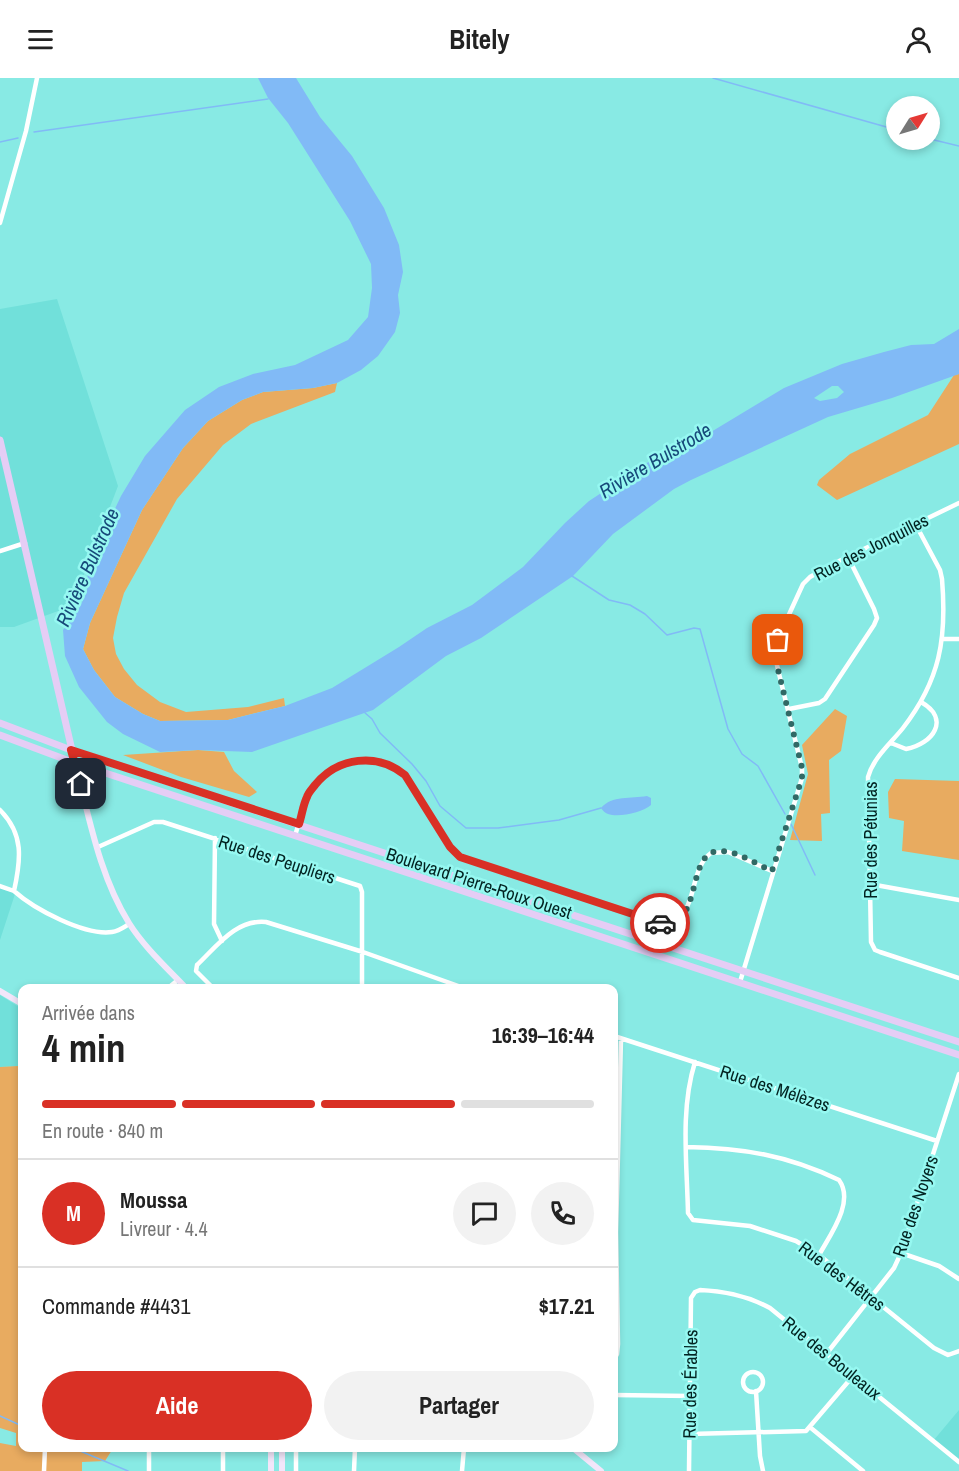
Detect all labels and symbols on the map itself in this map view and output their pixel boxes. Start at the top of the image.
north arrow [886,96,940,150]
water label: Rivière Bulstrode [594,416,716,504]
water label: Rivière Bulstrode [49,504,125,630]
street label: Rue des Jonquilles [809,507,933,587]
pin [752,614,803,665]
pin [55,758,106,809]
street label: Rue des Pétunias [858,781,883,899]
street label: Rue des Peupliers [215,828,339,890]
street label: Boulevard Pierre-Roux Ouest [383,841,575,925]
courier [630,893,690,953]
street label: Rue des Mélèzes [717,1058,833,1118]
street label: Rue des Noyers [886,1152,944,1260]
street label: Rue des Hêtres [794,1235,890,1317]
street label: Rue des Bouleaux [777,1310,887,1406]
street label: Rue des Érables [677,1329,703,1439]

